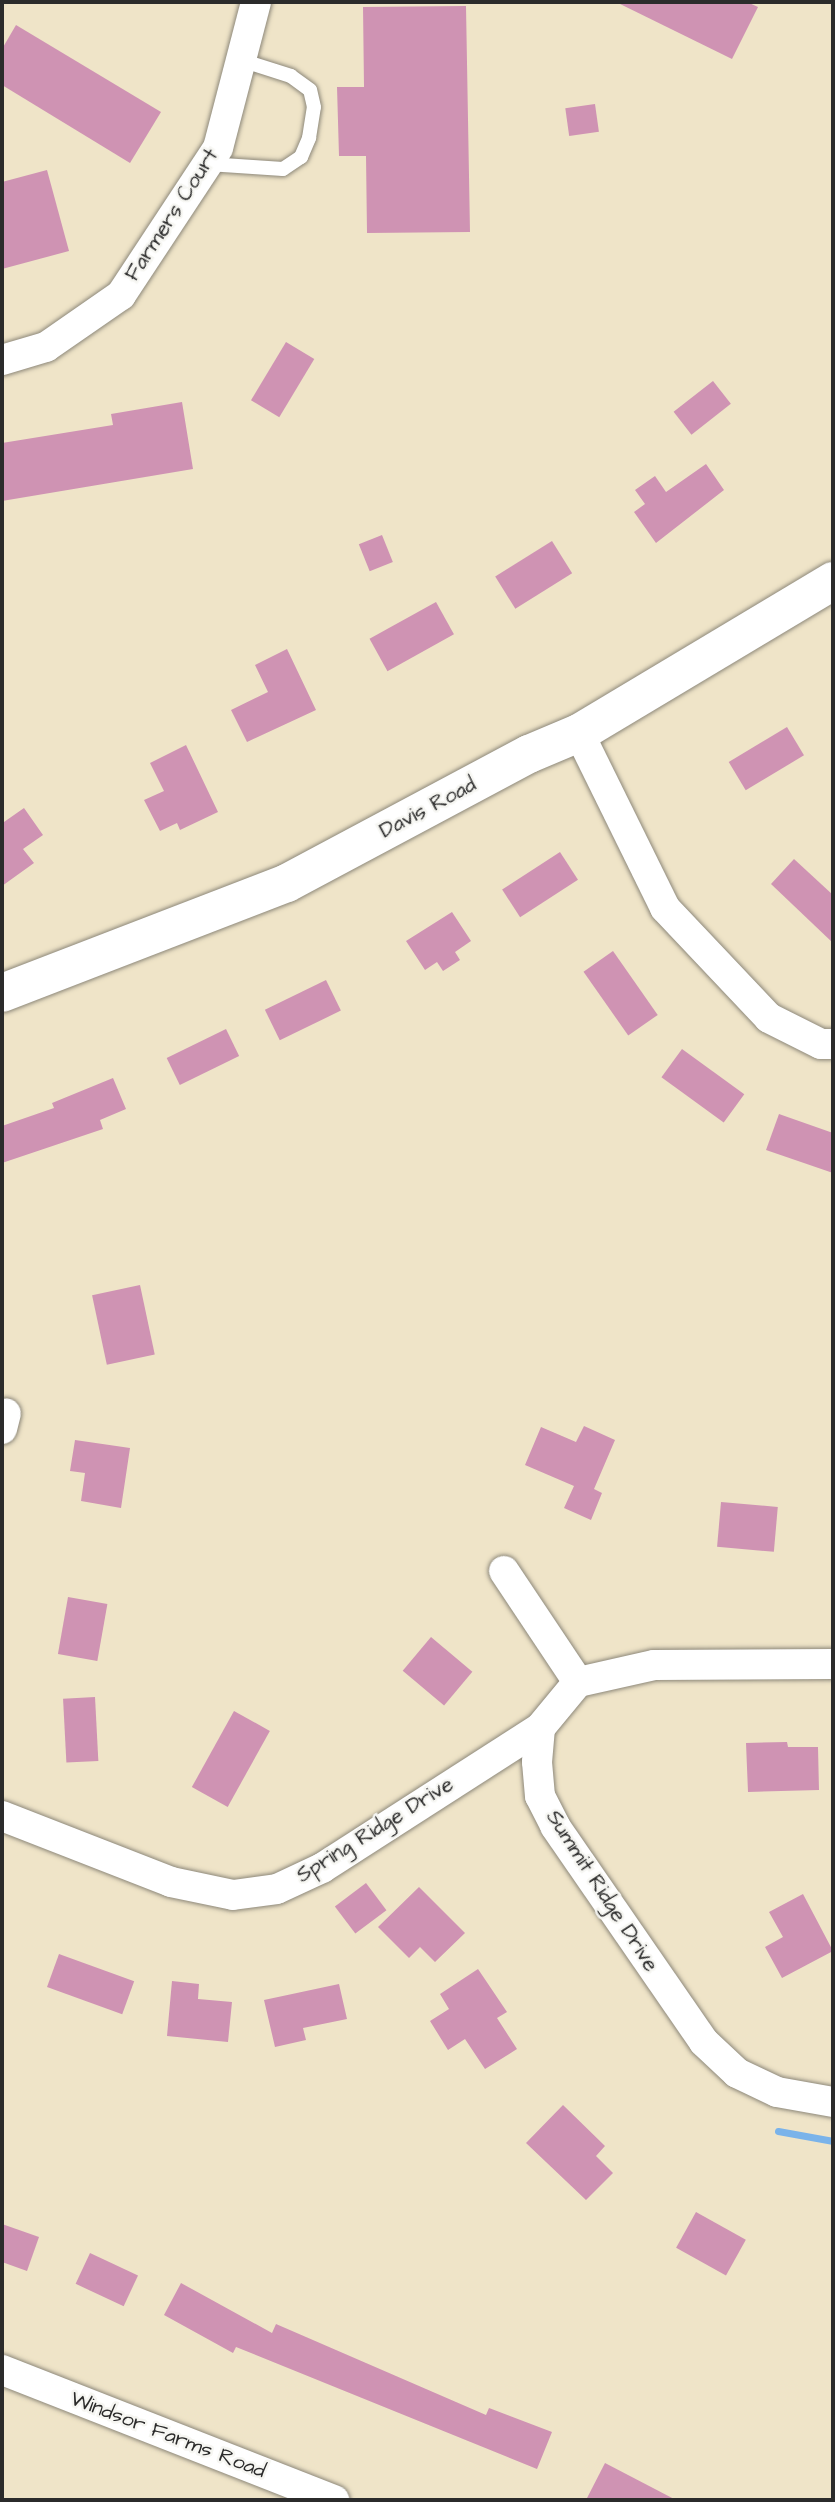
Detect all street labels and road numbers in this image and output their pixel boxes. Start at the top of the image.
street label: Farmers Court [120,144,224,286]
street label: Davis Road [375,772,481,844]
street label: Spring Ridge Drive [292,1772,458,1888]
street label: Summit Ridge Drive [540,1806,664,1976]
street label: Windsor Farms Road [67,2386,269,2484]

